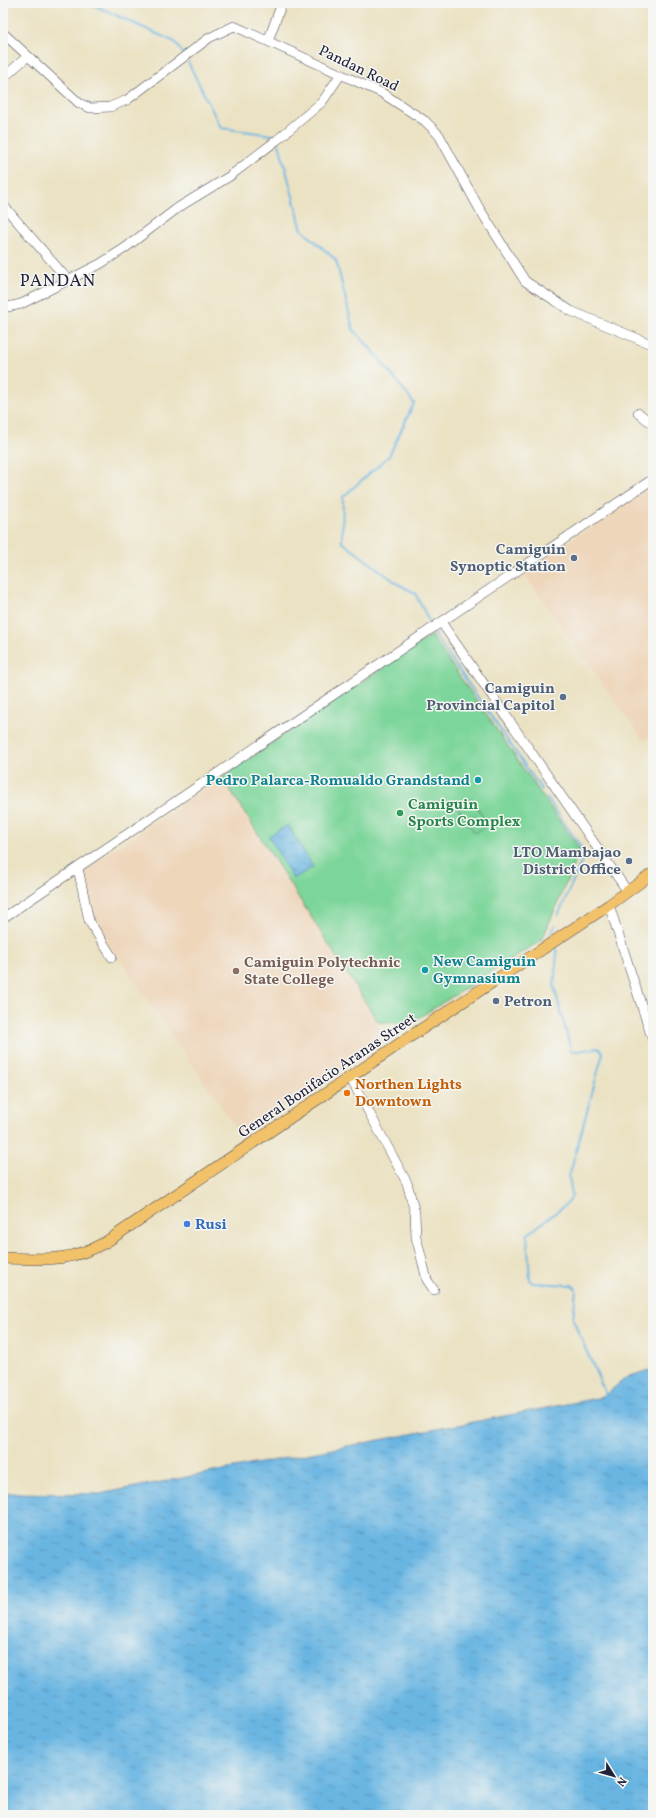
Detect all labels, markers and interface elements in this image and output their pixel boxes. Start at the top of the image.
street label: Pandan Road [315,41,402,98]
district label: PANDAN [20,270,96,293]
place label: Camiguin Synoptic Station [450,540,566,578]
marker: Camiguin Synoptic Station [569,553,579,563]
place label: Camiguin Provincial Capitol [426,679,555,717]
marker: Camiguin Provincial Capitol [558,692,568,702]
place label: Pedro Palarca-Romualdo Grandstand [206,771,470,792]
marker: Pedro Palarca-Romualdo Grandstand [473,775,483,785]
place label: Camiguin Sports Complex [408,795,521,833]
marker: Camiguin Sports Complex [395,808,405,818]
place label: LTO Mambajao District Office [513,843,621,881]
marker: LTO Mambajao District Office [624,856,634,866]
place label: New Camiguin Gymnasium [433,952,536,990]
place label: Camiguin Polytechnic State College [244,953,400,991]
marker: New Camiguin Gymnasium [420,965,430,975]
marker: Camiguin Polytechnic State College [231,966,241,976]
place label: Petron [504,992,552,1013]
marker: Petron [491,996,501,1006]
street label: General Bonifacio Aranas Street [235,1009,421,1144]
place label: Northen Lights Downtown [355,1075,462,1113]
marker: Northen Lights Downtown [342,1088,352,1098]
place label: Rusi [195,1215,227,1236]
marker: Rusi [182,1219,192,1229]
north arrow [594,1756,634,1796]
text: N [612,1773,629,1789]

